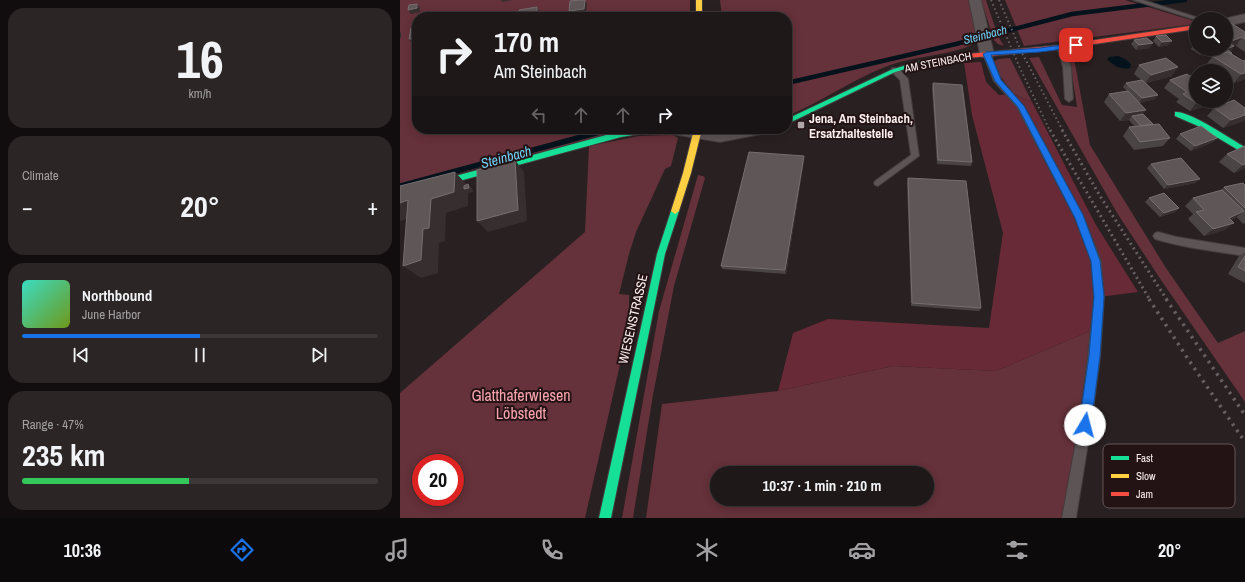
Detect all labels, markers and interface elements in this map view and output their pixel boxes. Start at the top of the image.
map controls [1189,12,1233,108]
button: search [1189,12,1233,56]
water label: Steinbach [962,22,1008,48]
text: 170 m [494,23,559,61]
text: 16 [176,24,224,94]
icon: right [428,28,480,80]
pin [1059,28,1093,62]
icon: arrive [1065,34,1087,56]
street label: AM STEINBACH [902,49,973,76]
text: Am Steinbach [494,59,587,84]
button: layers [1189,64,1233,108]
text: km/h [188,85,212,102]
icon: left [528,104,550,126]
icon: ahead [570,104,592,126]
icon: ahead [612,104,634,126]
icon: right [654,104,676,126]
place label: Jena, Am Steinbach, Ersatzhaltestelle [809,110,913,142]
marker: Jena, Am Steinbach, Ersatzhaltestelle [796,120,806,130]
water label: Steinbach [479,142,533,172]
text: Climate [22,167,59,184]
text: 20° [180,186,220,226]
text: − [22,192,33,222]
text: + [367,192,378,222]
street label: WIESENSTRASSE [614,272,652,366]
text: Northbound [82,285,152,306]
text: June Harbor [82,306,141,323]
icon: previous [70,344,92,366]
icon: pause [189,344,211,366]
icon: next [308,344,330,366]
park label: Glatthaferwiesen Löbstedt [471,384,571,424]
position arrow [1064,404,1106,446]
text: Range · 47% [22,416,84,433]
text: 235 km [22,435,105,475]
legend [1103,444,1235,508]
text: Fast [1136,451,1154,465]
speed limit sign: 20 [412,454,464,506]
text: Slow [1136,469,1156,483]
text: 10:37 · 1 min · 210 m [763,475,881,496]
text: Jam [1136,487,1153,501]
icon: directions [228,536,256,564]
icon: music [383,536,411,564]
icon: phone [538,536,566,564]
icon: climate [693,536,721,564]
icon: car [848,536,876,564]
icon: filters [1003,536,1031,564]
text: 10:36 [63,538,101,563]
text: 20° [1158,538,1182,563]

